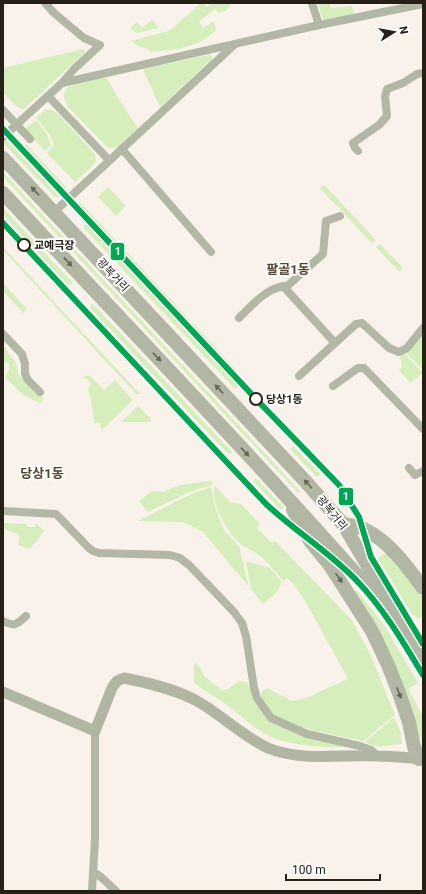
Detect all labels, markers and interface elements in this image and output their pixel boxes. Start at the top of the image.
north arrow [374,12,414,52]
text: N [396,25,410,35]
one-way arrow [30,186,39,197]
marker: 교예극장 [17,238,31,252]
place label: 교예극장 [34,239,74,252]
line badge: 1 [110,242,125,261]
text: 1 [115,245,121,258]
street label: 광복거리 [94,256,132,294]
one-way arrow [63,257,73,267]
district label: 팔골1동 [266,262,310,277]
one-way arrow [152,352,161,362]
one-way arrow [214,384,224,394]
marker: 당상1동 [249,392,263,406]
place label: 당상1동 [266,393,303,406]
one-way arrow [241,447,250,457]
district label: 당상1동 [20,466,64,481]
one-way arrow [303,479,312,489]
line badge: 1 [338,487,354,506]
text: 1 [343,490,349,503]
street label: 광복거리 [314,493,350,533]
one-way arrow [335,573,343,583]
one-way arrow [396,688,402,700]
scale bar [286,856,380,882]
text: 100 m [292,863,326,877]

